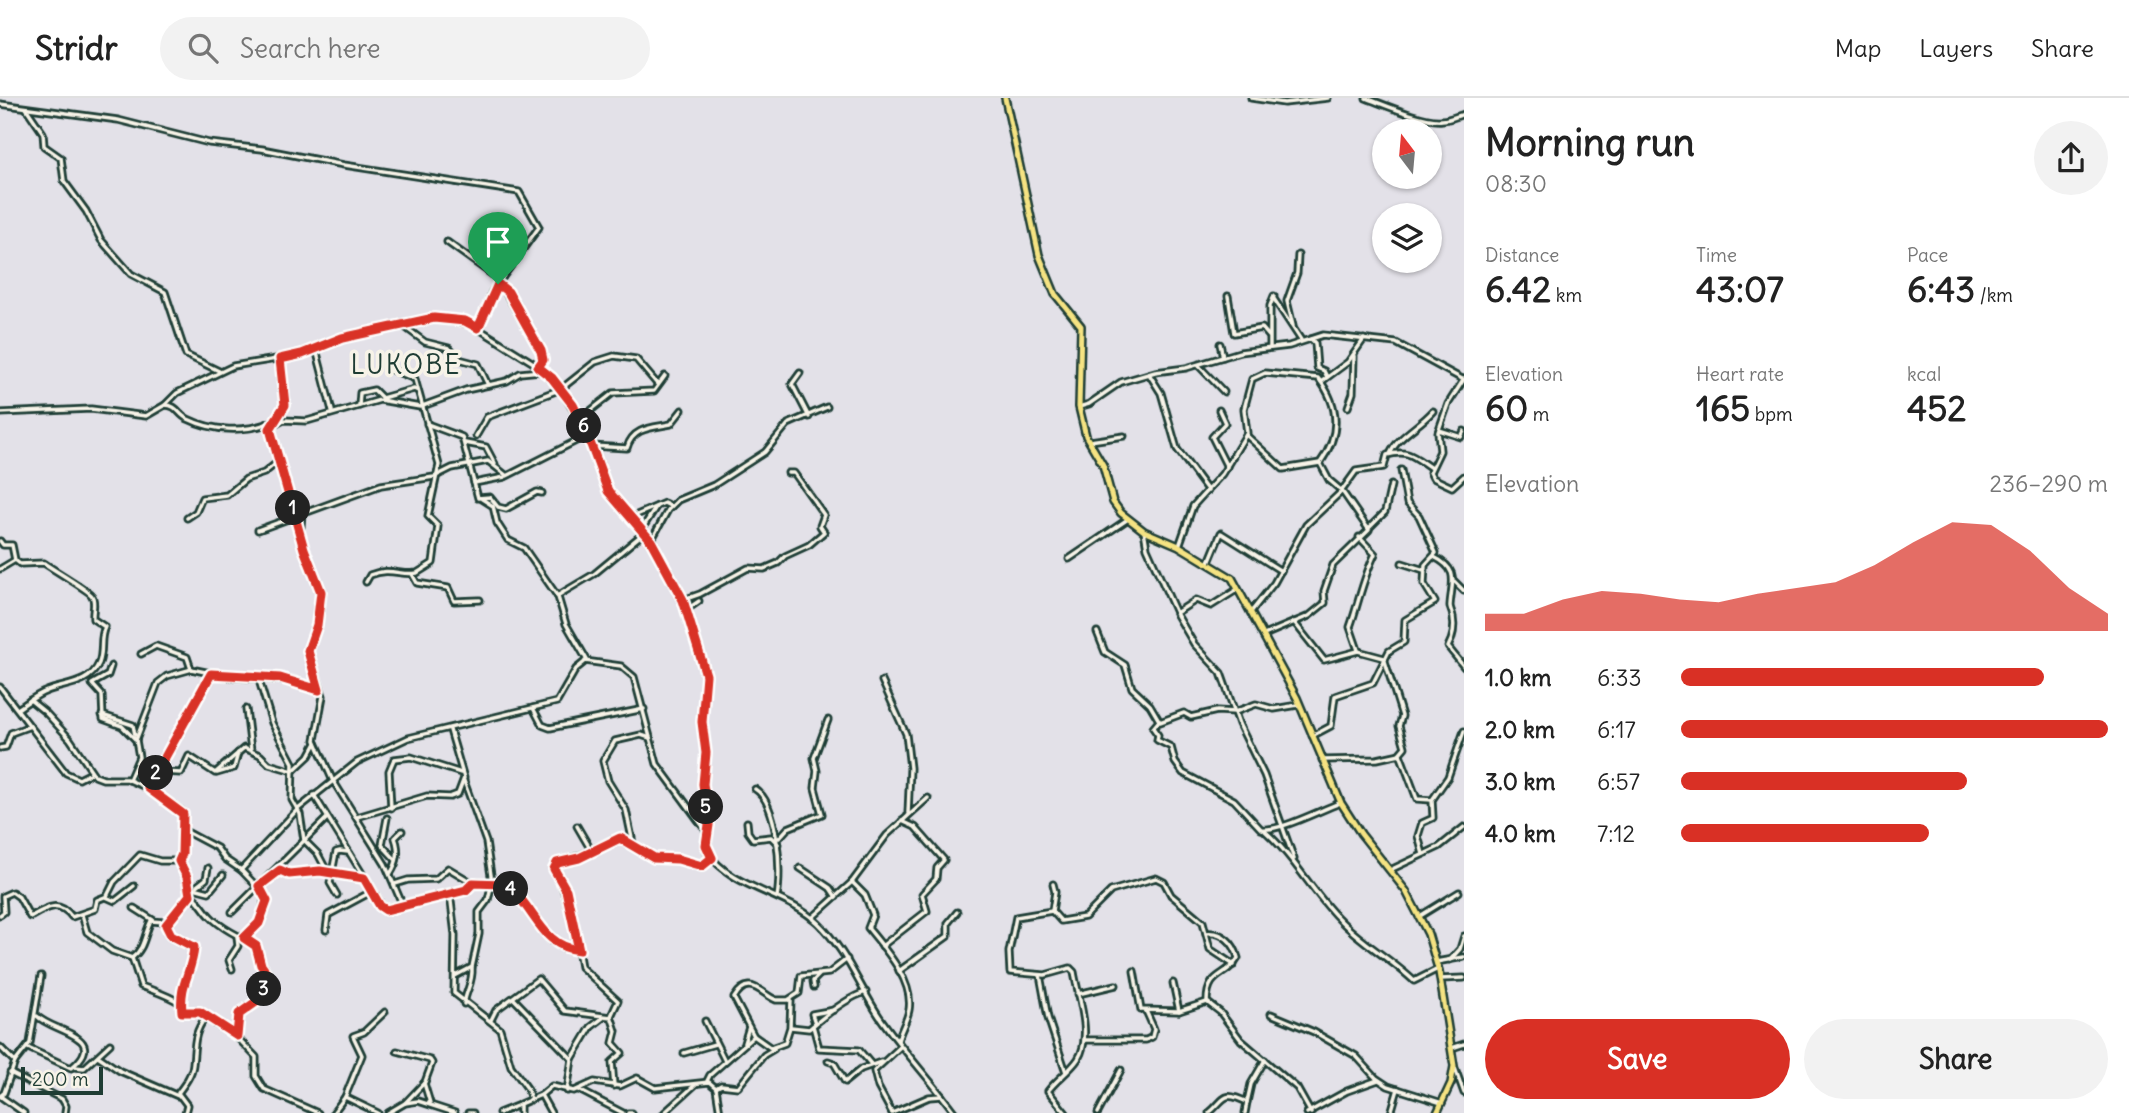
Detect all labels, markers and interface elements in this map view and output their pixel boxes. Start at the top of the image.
search box [160,17,650,80]
text: Stridr [35,27,118,69]
icon: search [184,29,222,67]
text: Search here [240,32,381,65]
text: Map [1835,33,1881,63]
text: Layers [1919,33,1993,63]
text: Share [2031,33,2094,63]
north arrow [1372,119,1442,189]
map controls [1372,119,1442,273]
text: Morning run [1485,119,1695,166]
button: share [2034,121,2108,195]
text: 08:30 [1485,169,1547,198]
button: layers [1372,203,1442,273]
pin [468,212,528,284]
icon: arrive [479,223,517,261]
text: Distance [1485,243,1559,267]
text: Time [1696,243,1737,267]
text: Pace [1907,243,1948,267]
text: 6.42 [1485,267,1551,311]
text: 43:07 [1696,267,1784,311]
text: 6:43 [1907,267,1975,311]
text: km [1551,283,1582,307]
text: /km [1975,283,2013,307]
district label: LUKOBE [350,348,462,381]
text: Elevation [1485,362,1563,386]
text: Heart rate [1696,362,1784,386]
text: kcal [1907,362,1941,386]
text: 60 [1485,386,1528,430]
text: 165 [1696,386,1750,430]
text: 452 [1907,386,1967,430]
text: m [1528,402,1549,426]
text: bpm [1750,402,1793,426]
pin: 6 [566,408,602,444]
text: 6 [578,413,589,437]
text: Elevation [1485,469,1579,498]
text: 236–290 m [1989,469,2108,498]
pin: 1 [276,490,310,526]
text: 1 [289,495,296,519]
text: 1.0 km [1485,663,1551,692]
text: 6:33 [1597,663,1642,692]
text: 2.0 km [1485,715,1555,744]
text: 6:17 [1597,715,1636,744]
pin: 2 [138,756,174,790]
text: 2 [150,760,161,784]
text: 3.0 km [1485,767,1555,796]
text: 6:57 [1597,767,1640,796]
pin: 5 [688,790,724,824]
text: 5 [700,794,711,818]
text: 4.0 km [1485,819,1556,848]
text: 7:12 [1597,819,1635,848]
pin: 4 [494,872,528,906]
text: 4 [505,876,516,900]
pin: 3 [246,972,282,1006]
text: 3 [258,976,269,1000]
button: Save [1485,1019,1790,1099]
button: Share [1804,1019,2108,1099]
scale bar [21,1064,103,1096]
text: 200 m [32,1067,89,1091]

